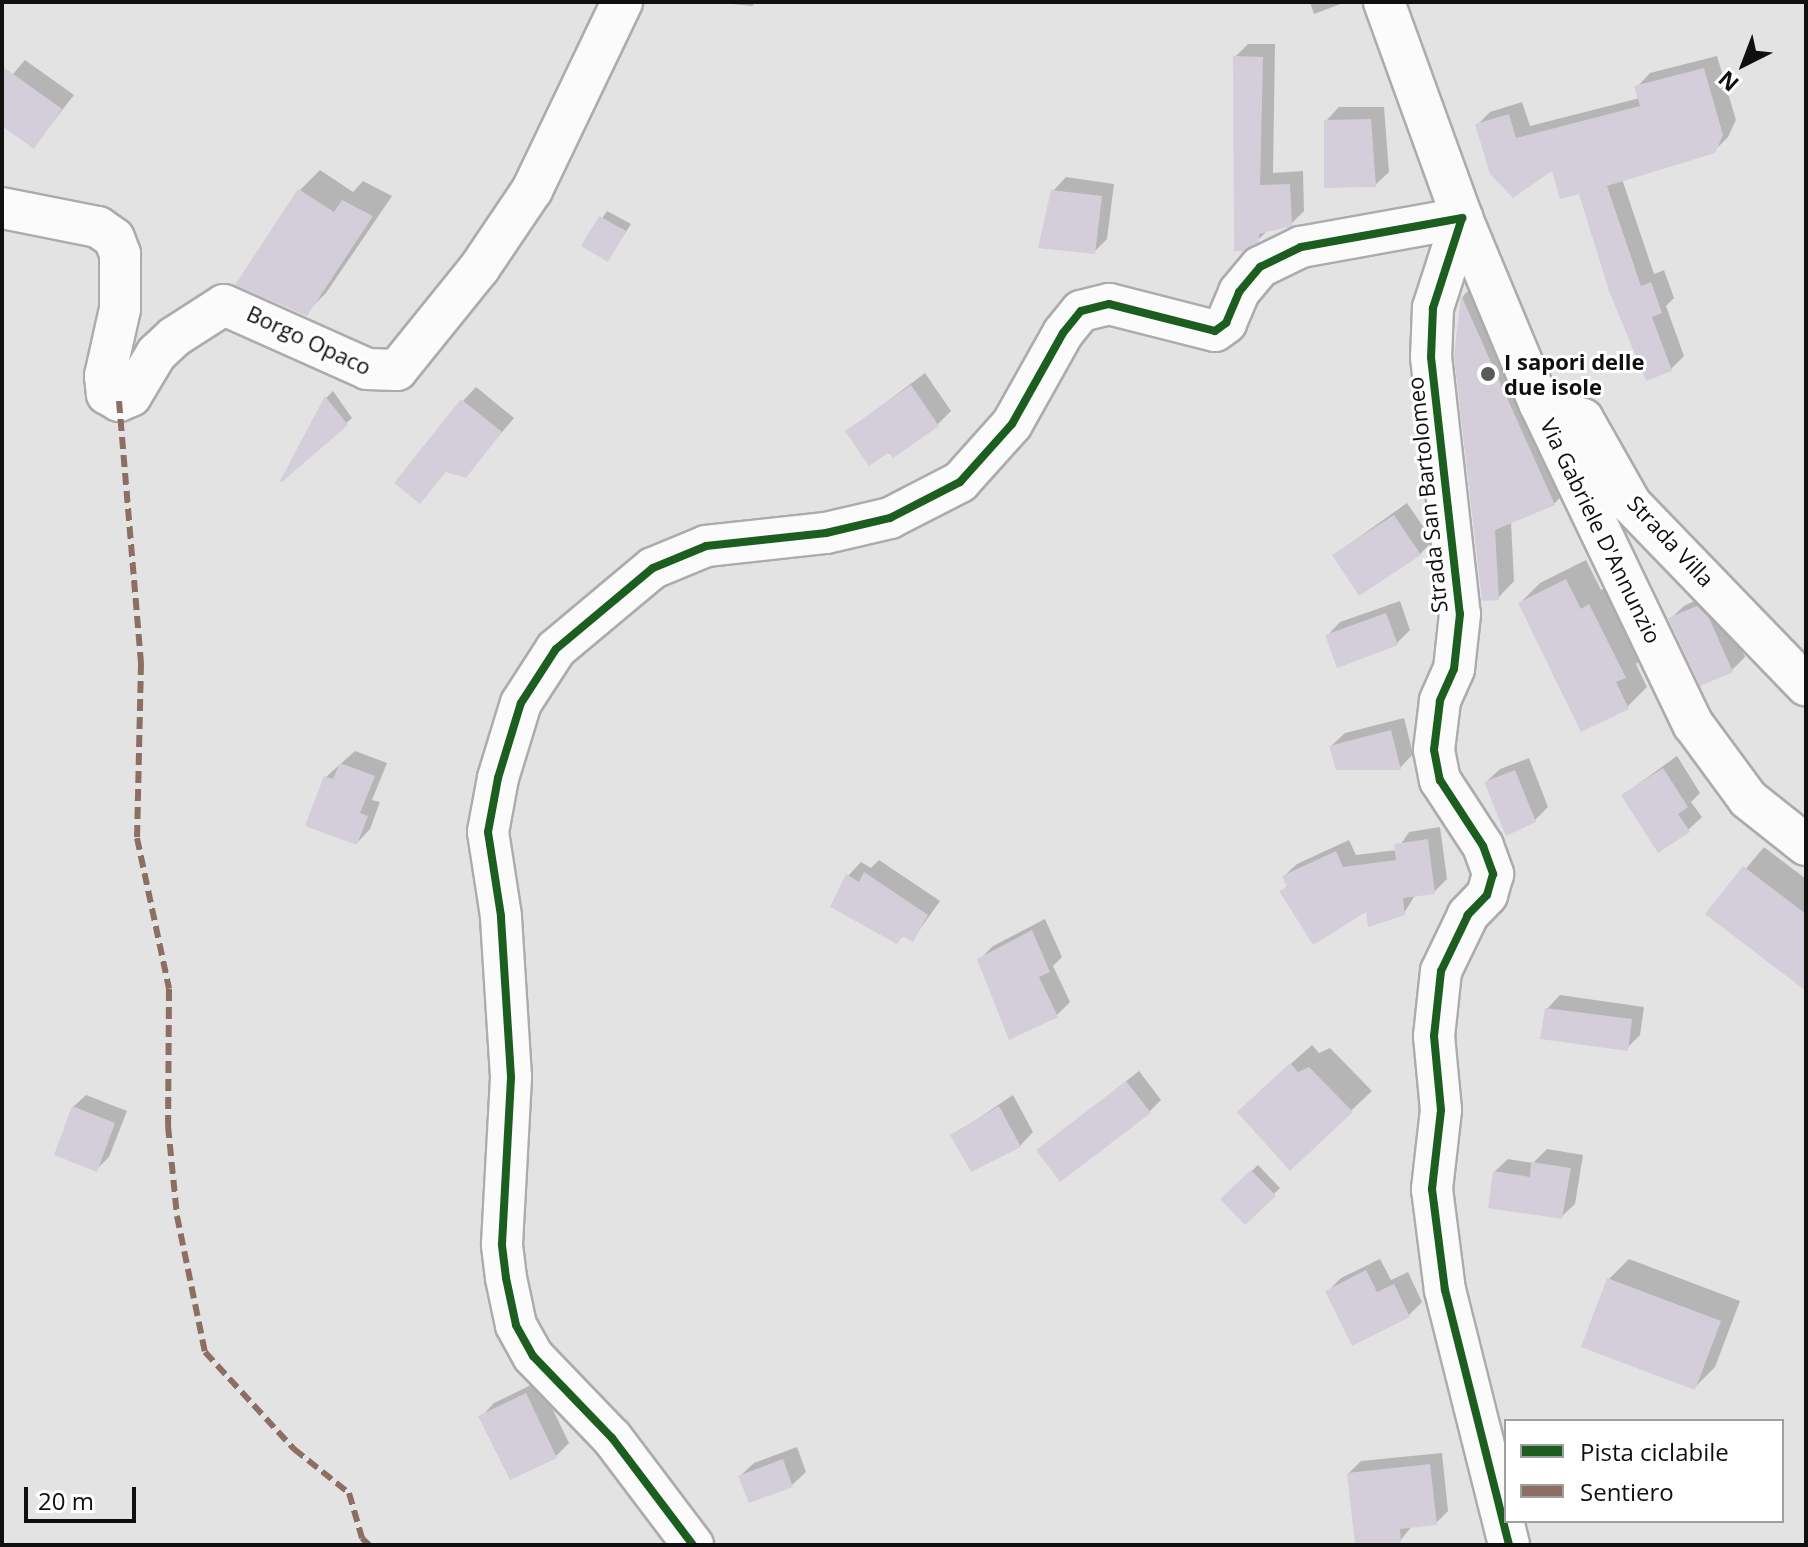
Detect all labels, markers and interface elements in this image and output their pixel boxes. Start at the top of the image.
north arrow [1704,24,1784,104]
text: N [1711,65,1745,99]
street label: Borgo Opaco [243,300,375,380]
place label: I sapori delle due isole [1504,348,1645,400]
marker: I sapori delle due isole [1479,365,1497,383]
street label: Strada San Bartolomeo [1401,376,1453,614]
street label: Via Gabriele D'Annunzio [1535,414,1667,648]
street label: Strada Villa [1622,490,1720,592]
legend [1504,1419,1784,1523]
text: Pista ciclabile [1580,1435,1729,1468]
scale bar [28,1471,140,1521]
text: Sentiero [1580,1475,1674,1508]
text: 20 m [38,1484,94,1517]

